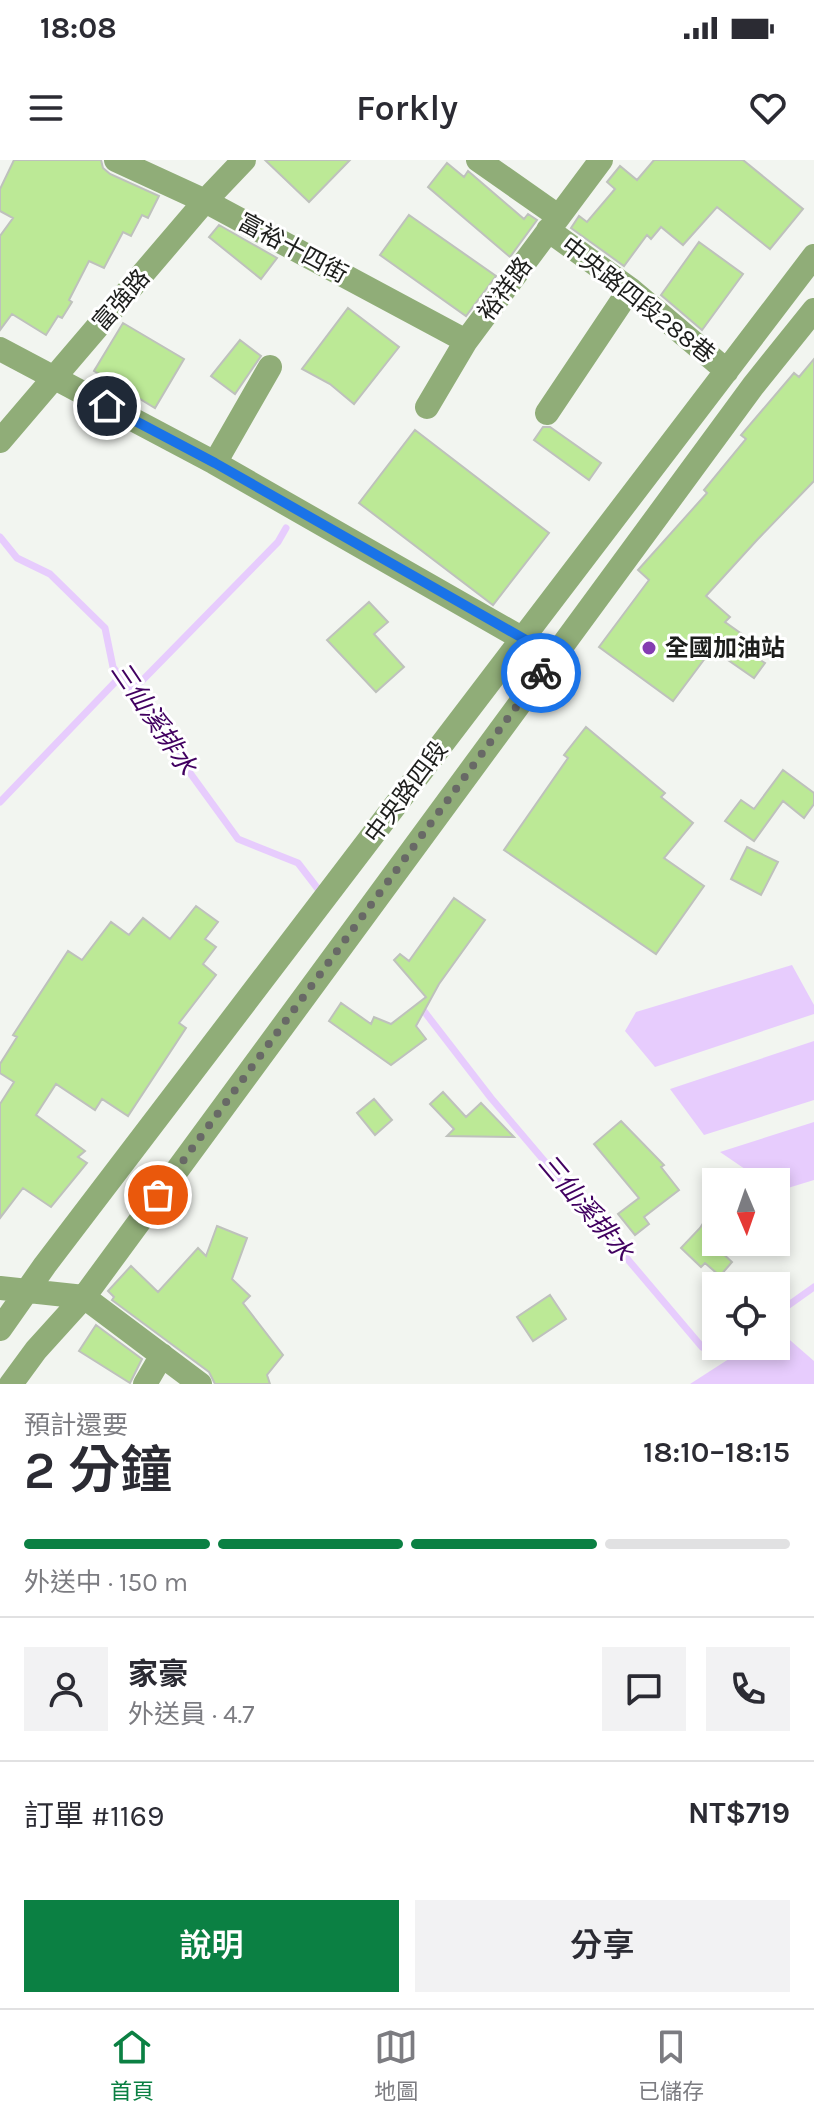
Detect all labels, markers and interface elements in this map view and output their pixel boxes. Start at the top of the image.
text: 18:08 [40,10,117,46]
icon: menu [24,86,68,130]
icon: heart [746,86,790,130]
text: Forkly [356,87,458,129]
street label: 富裕十四街 [233,207,353,289]
street label: 中央路四段288巷 [556,231,720,369]
street label: 裕祥路 [472,252,538,326]
street label: 富強路 [87,264,155,336]
pin [73,372,141,440]
icon: home [85,384,129,428]
courier [501,633,581,713]
place label: 全國加油站 [665,634,785,662]
marker: 全國加油站 [640,639,658,657]
icon: bike [519,651,563,695]
water label: 三仙溪排水 [104,656,203,782]
street label: 中央路四段 [359,736,453,848]
water label: 三仙溪排水 [532,1148,640,1268]
pin [124,1161,192,1229]
north arrow [702,1168,790,1256]
map controls [702,1168,790,1360]
icon: bag [136,1173,180,1217]
button: locate [702,1272,790,1360]
text: 預計還要 [24,1410,128,1441]
text: 18:10–18:15 [643,1434,790,1470]
text: 2 分鐘 [24,1440,172,1501]
text: 外送中 · 150 m [24,1567,188,1598]
button: person [24,1647,108,1731]
button: chat [602,1647,686,1731]
button: phone [706,1647,790,1731]
text: 家豪 [128,1656,188,1692]
text: 外送員 · 4.7 [128,1699,254,1730]
text: NT$719 [688,1795,790,1831]
text: 訂單 #1169 [24,1798,164,1834]
button: 說明 [24,1900,399,1992]
button: 分享 [415,1900,790,1992]
tab: 首頁 [110,2025,154,2105]
tab: 地圖 [374,2025,418,2105]
tab: 已儲存 [638,2025,704,2105]

